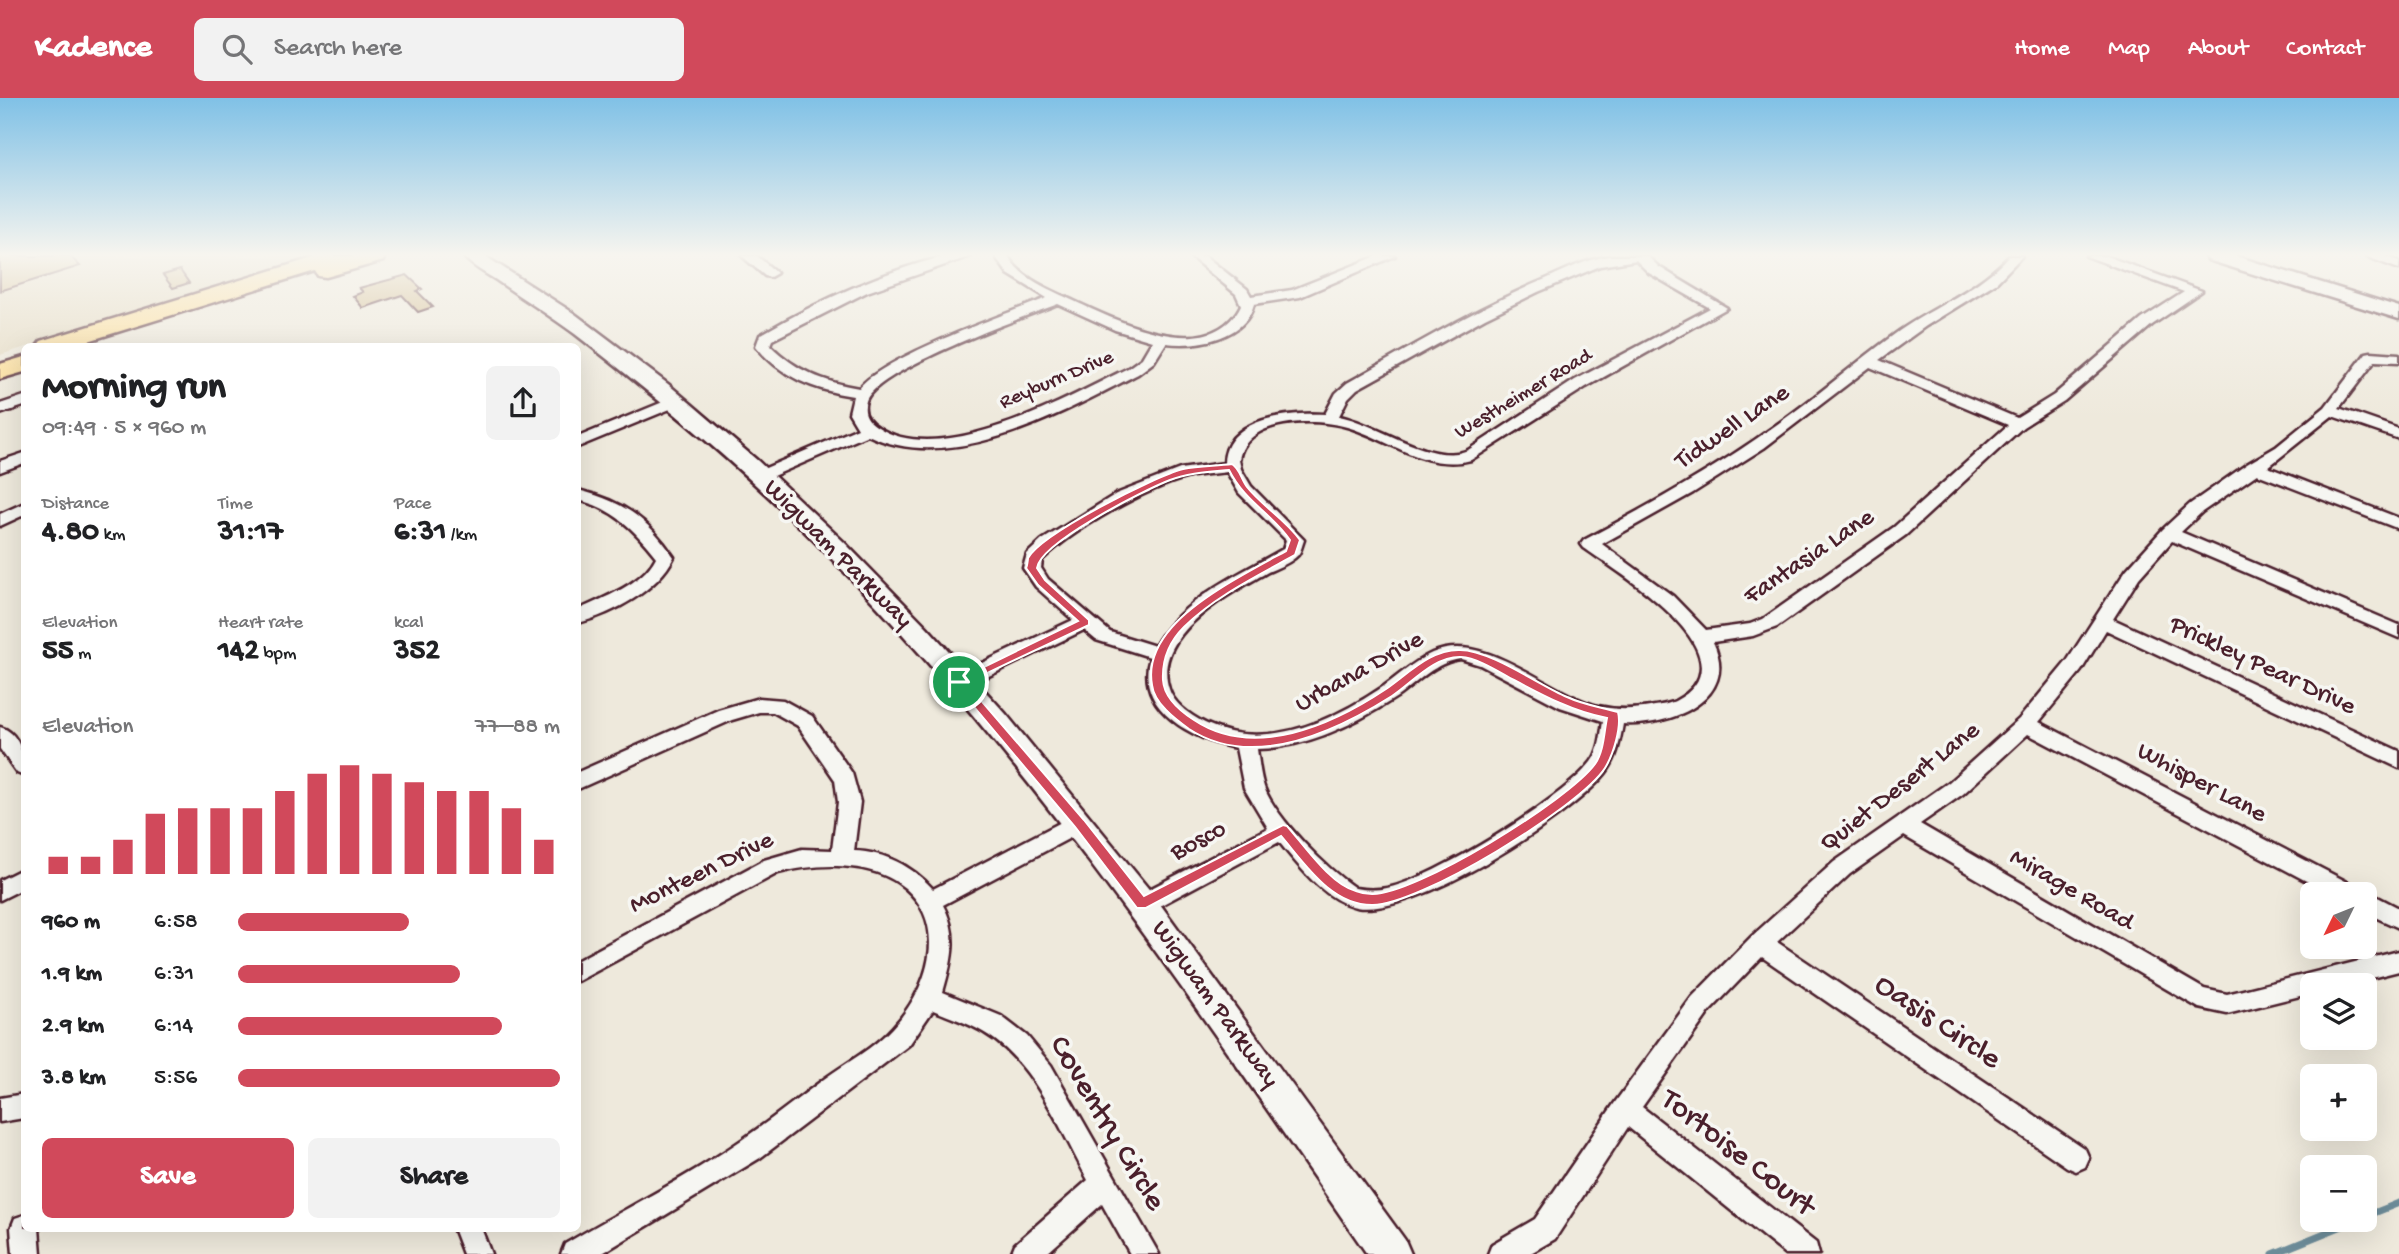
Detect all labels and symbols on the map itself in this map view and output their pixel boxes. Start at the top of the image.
street label: Westheimer Road [1451,343,1599,446]
street label: Reyburn Drive [996,345,1119,416]
street label: Tidwell Lane [1668,378,1797,479]
street label: Wigwam Parkway [756,474,918,636]
street label: Fantasia Lane [1738,503,1882,614]
street label: Prickley Pear Drive [2163,610,2361,724]
street label: Urbana Drive [1290,625,1430,721]
pin [929,652,989,712]
street label: Quiet Desert Lane [1815,716,1988,860]
street label: Whisper Lane [2131,737,2272,831]
street label: Bosco [1165,815,1232,870]
street label: Monteen Drive [625,826,780,922]
street label: Mirage Road [2003,843,2140,940]
north arrow [2300,882,2376,959]
street label: Wigwam Parkway [1143,916,1285,1095]
street label: Oasis Circle [1866,967,2008,1080]
street label: Coventry Circle [1039,1030,1173,1219]
street label: Tortoise Court [1650,1081,1824,1228]

